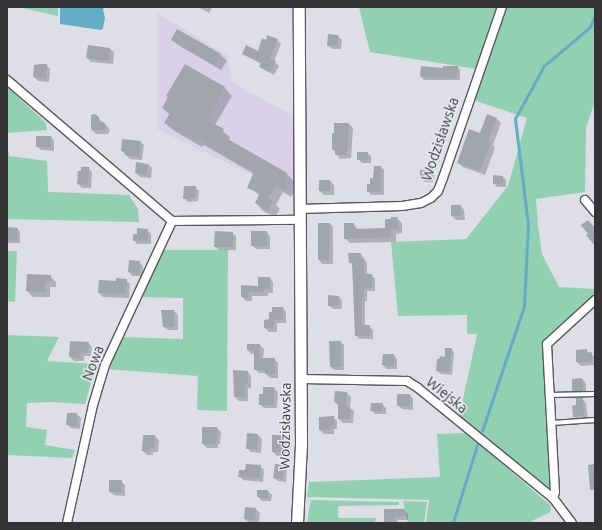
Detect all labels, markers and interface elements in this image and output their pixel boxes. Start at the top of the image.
street label: Wodzisławska [418,95,462,183]
street label: Nowa [79,343,107,383]
street label: Wiejska [423,373,471,417]
street label: Wodzisławska [276,382,294,470]

